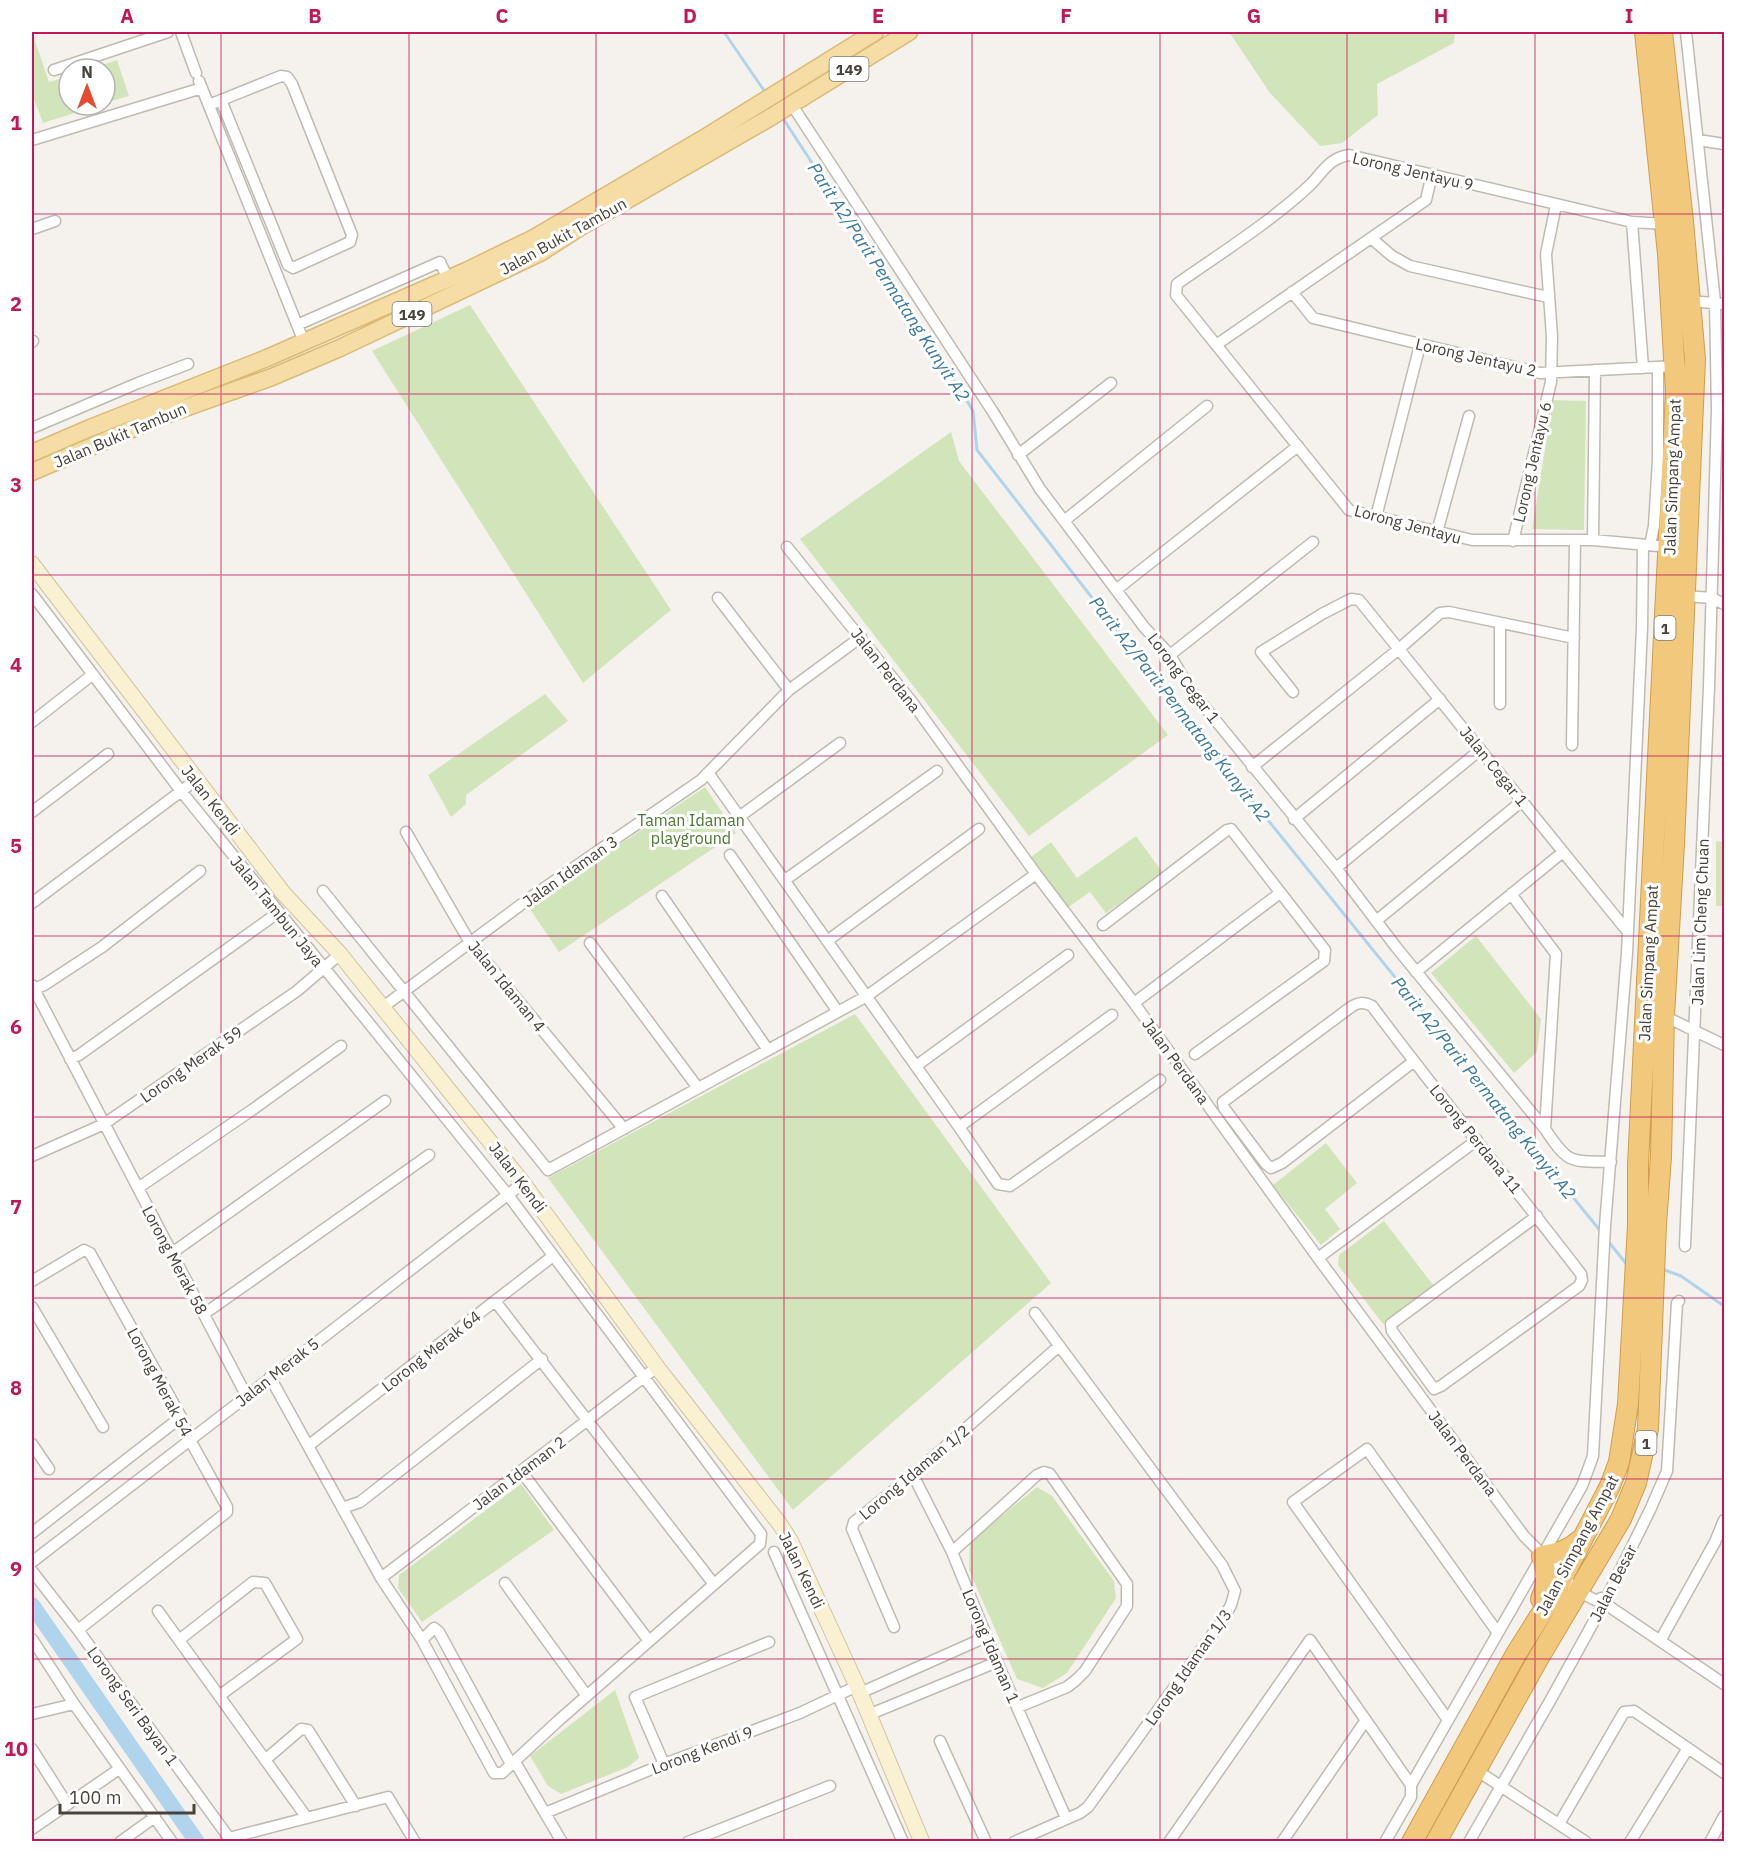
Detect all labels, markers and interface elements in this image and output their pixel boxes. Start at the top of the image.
text: A [120,2,134,29]
text: B [308,2,322,29]
text: C [495,2,509,29]
text: D [683,2,697,29]
text: E [872,2,884,29]
text: F [1060,2,1072,29]
text: G [1247,2,1261,29]
text: H [1434,2,1448,29]
text: I [1625,2,1633,29]
north arrow [57,57,117,117]
road number: 149 [830,57,868,81]
text: N [81,62,93,82]
text: 1 [10,109,22,136]
street label: Lorong Jentayu 9 [1351,147,1475,195]
water label: Parit A2/Parit Permatang Kunyit A2 [803,158,975,406]
street label: Jalan Bukit Tambun [496,193,630,279]
text: 2 [10,290,22,317]
road number: 149 [392,302,432,326]
street label: Lorong Jentayu 2 [1414,333,1538,381]
street label: Jalan Bukit Tambun [51,398,189,472]
street label: Jalan Simpang Ampat [1659,398,1685,556]
street label: Lorong Jentayu 6 [1508,400,1556,524]
text: 3 [10,471,22,498]
street label: Lorong Jentayu [1352,500,1464,548]
water label: Parit A2/Parit Permatang Kunyit A2 [1085,591,1275,827]
road number: 1 [1654,616,1676,640]
street label: Jalan Perdana [847,624,926,717]
street label: Lorong Cegar 1 [1144,629,1224,727]
text: 4 [10,651,22,678]
street label: Jalan Cegar 1 [1456,722,1532,810]
street label: Jalan Kendi [177,761,245,839]
park label: Taman Idaman playground [637,810,745,848]
street label: Jalan Idaman 3 [519,831,621,911]
text: 5 [10,832,22,859]
street label: Jalan Lim Cheng Chuan [1687,838,1713,1006]
street label: Jalan Tambun Jaya [226,851,328,971]
street label: Jalan Simpang Ampat [1634,884,1662,1042]
street label: Jalan Idaman 4 [464,936,550,1036]
water label: Parit A2/Parit Permatang Kunyit A2 [1387,972,1581,1204]
text: 6 [10,1013,22,1040]
street label: Jalan Perdana [1138,1014,1214,1108]
street label: Lorong Merak 59 [136,1021,246,1107]
street label: Lorong Perdana 11 [1426,1080,1526,1198]
street label: Jalan Kendi [485,1138,551,1216]
text: 7 [10,1193,22,1220]
street label: Lorong Merak 58 [138,1202,212,1318]
street label: Lorong Merak 64 [377,1306,485,1396]
street label: Lorong Merak 54 [123,1324,197,1440]
street label: Jalan Merak 5 [231,1333,323,1411]
text: 8 [10,1374,22,1401]
street label: Jalan Perdana [1424,1406,1502,1500]
street label: Lorong Idaman 1/2 [855,1420,973,1524]
street label: Jalan Idaman 2 [468,1431,570,1515]
road number: 1 [1636,1431,1656,1455]
street label: Jalan Simpang Ampat [1531,1471,1623,1619]
street label: Jalan Kendi [775,1528,829,1612]
street label: Jalan Besar [1585,1541,1641,1625]
text: 9 [10,1555,22,1582]
street label: Lorong Idaman 1 [958,1586,1024,1706]
street label: Lorong Idaman 1/3 [1140,1605,1236,1729]
street label: Lorong Seri Bayan 1 [83,1643,183,1769]
street label: Lorong Kendi 9 [648,1721,756,1779]
text: 10 [4,1735,28,1762]
scale bar [60,1777,194,1815]
text: 100 m [69,1786,121,1809]

